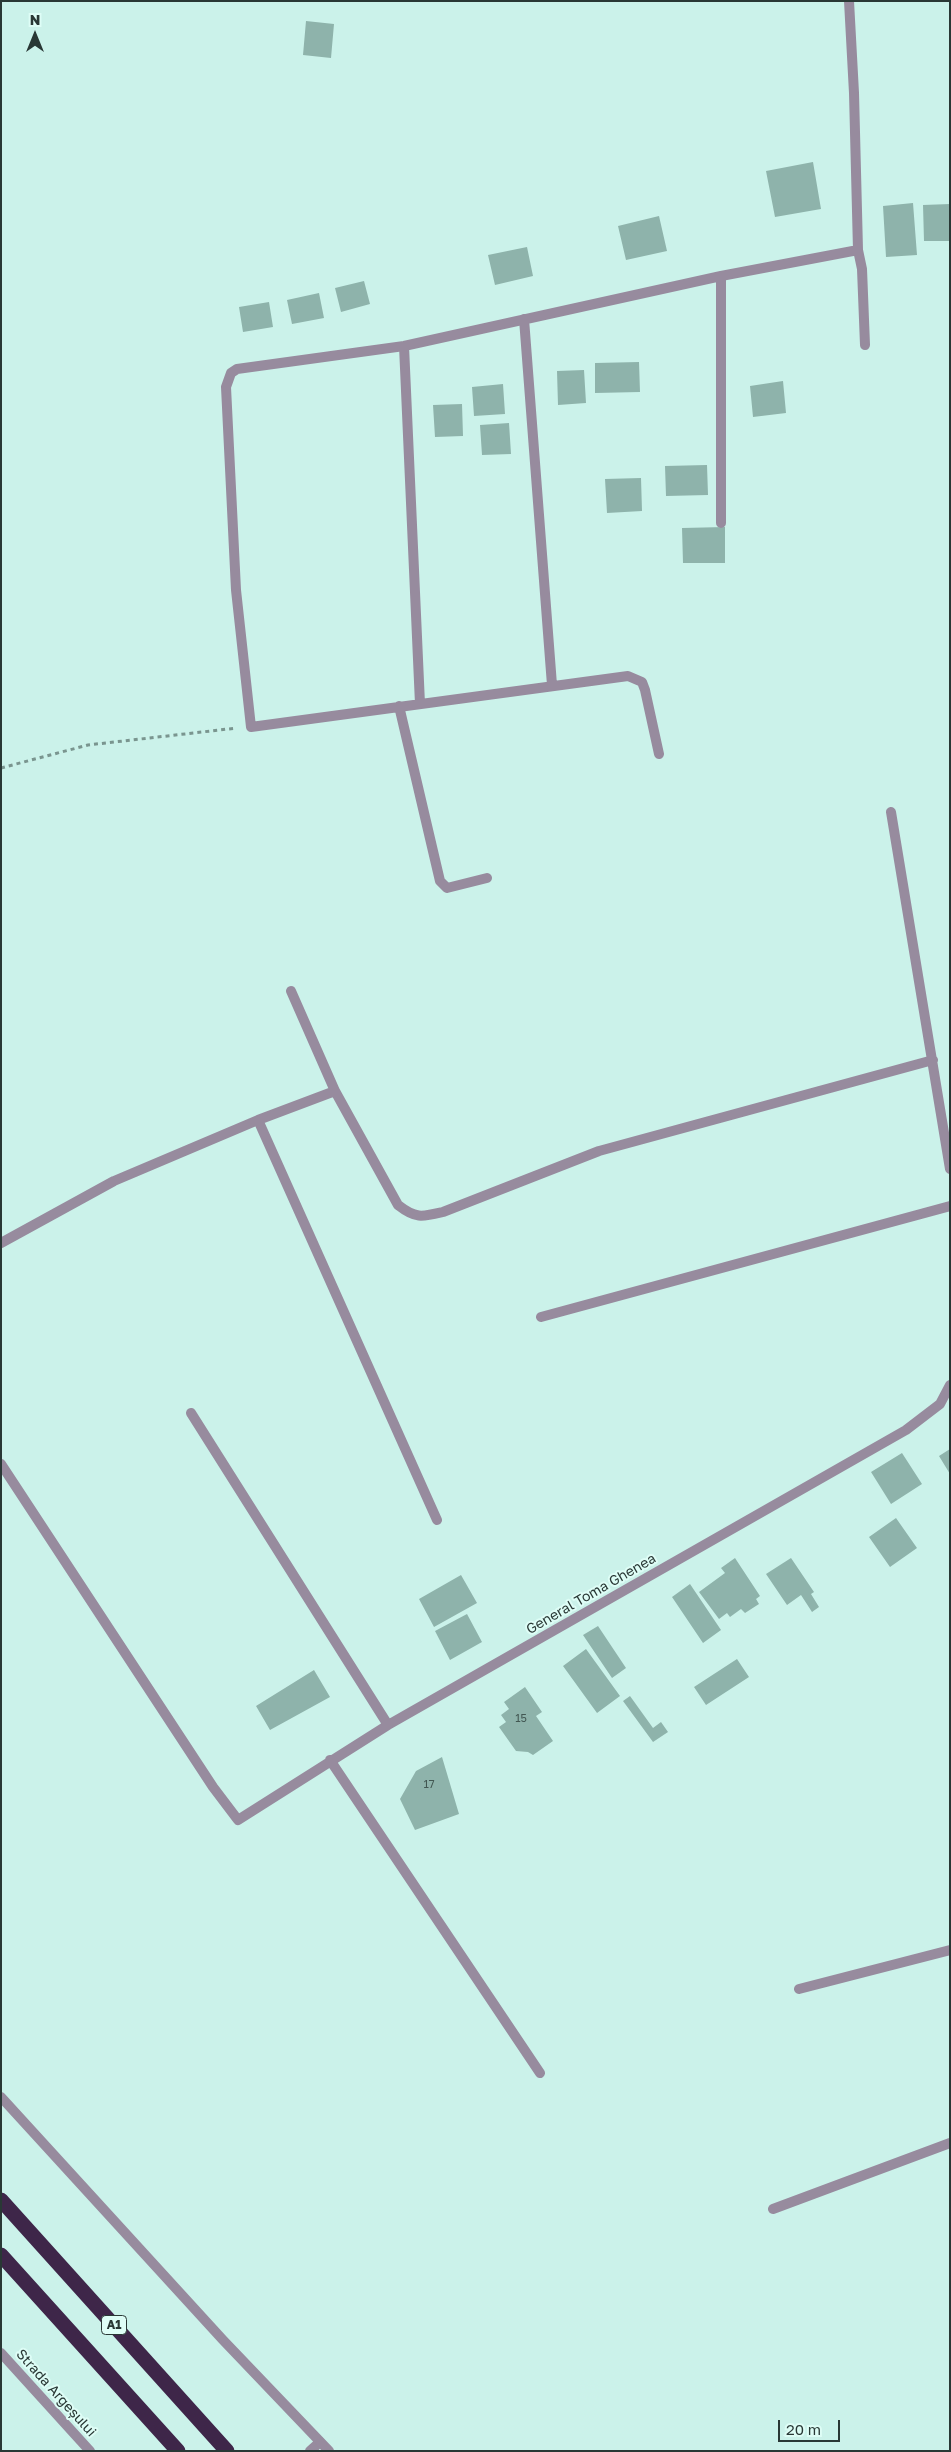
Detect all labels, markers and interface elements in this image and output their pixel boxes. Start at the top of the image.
north arrow [10,10,60,60]
text: N [30,11,40,28]
street label: General Toma Ghenea [523,1550,659,1638]
house number: 15 [515,1712,527,1726]
house number: 17 [423,1778,435,1792]
road number: A1 [102,2316,126,2334]
street label: Strada Argeșului [12,2346,100,2440]
scale bar [781,2410,844,2442]
text: 20 m [786,2420,821,2438]

